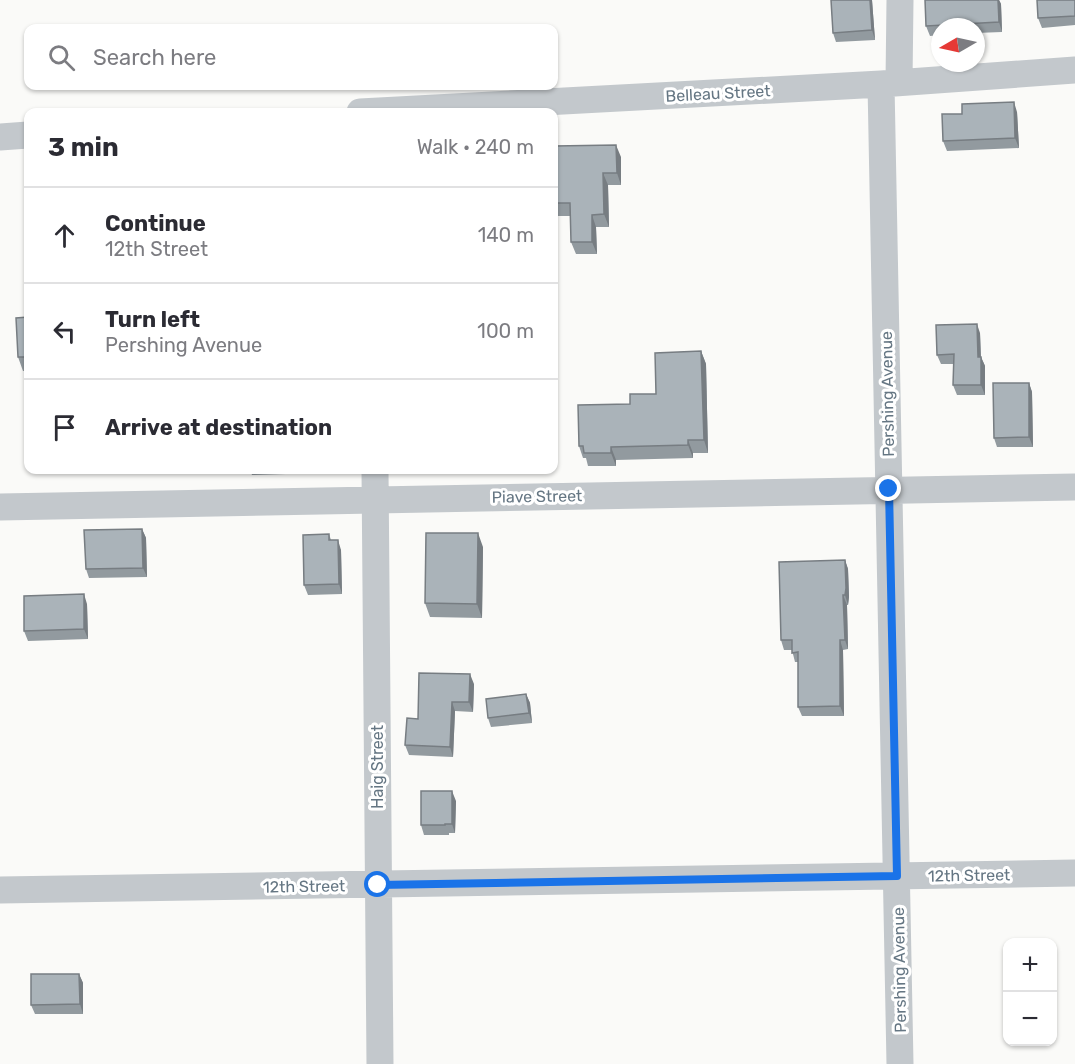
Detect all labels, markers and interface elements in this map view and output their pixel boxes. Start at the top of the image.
north arrow [931,18,985,72]
search box [24,24,558,90]
icon: search [45,41,78,74]
text: Search here [93,44,216,71]
street label: Belleau Street [665,81,771,106]
text: 3 min [48,132,119,163]
text: Walk · 240 m [417,135,534,159]
text: Continue [105,210,206,237]
icon: ahead [48,219,81,252]
text: 140 m [478,223,534,247]
text: 12th Street [105,237,208,261]
text: Turn left [105,306,200,333]
icon: left [48,315,81,348]
text: 100 m [477,319,534,343]
street label: Pershing Avenue [877,331,898,457]
text: Pershing Avenue [105,333,262,357]
icon: arrive [48,411,81,444]
text: Arrive at destination [105,414,332,441]
route end [875,475,901,501]
street label: Piave Street [492,486,582,507]
street label: Haig Street [368,725,387,809]
street label: 12th Street [928,865,1010,886]
route start [364,871,390,897]
street label: 12th Street [263,876,345,897]
street label: Pershing Avenue [889,907,910,1033]
map controls [1003,938,1057,1046]
button: + [1003,938,1057,992]
button: − [1003,992,1057,1046]

